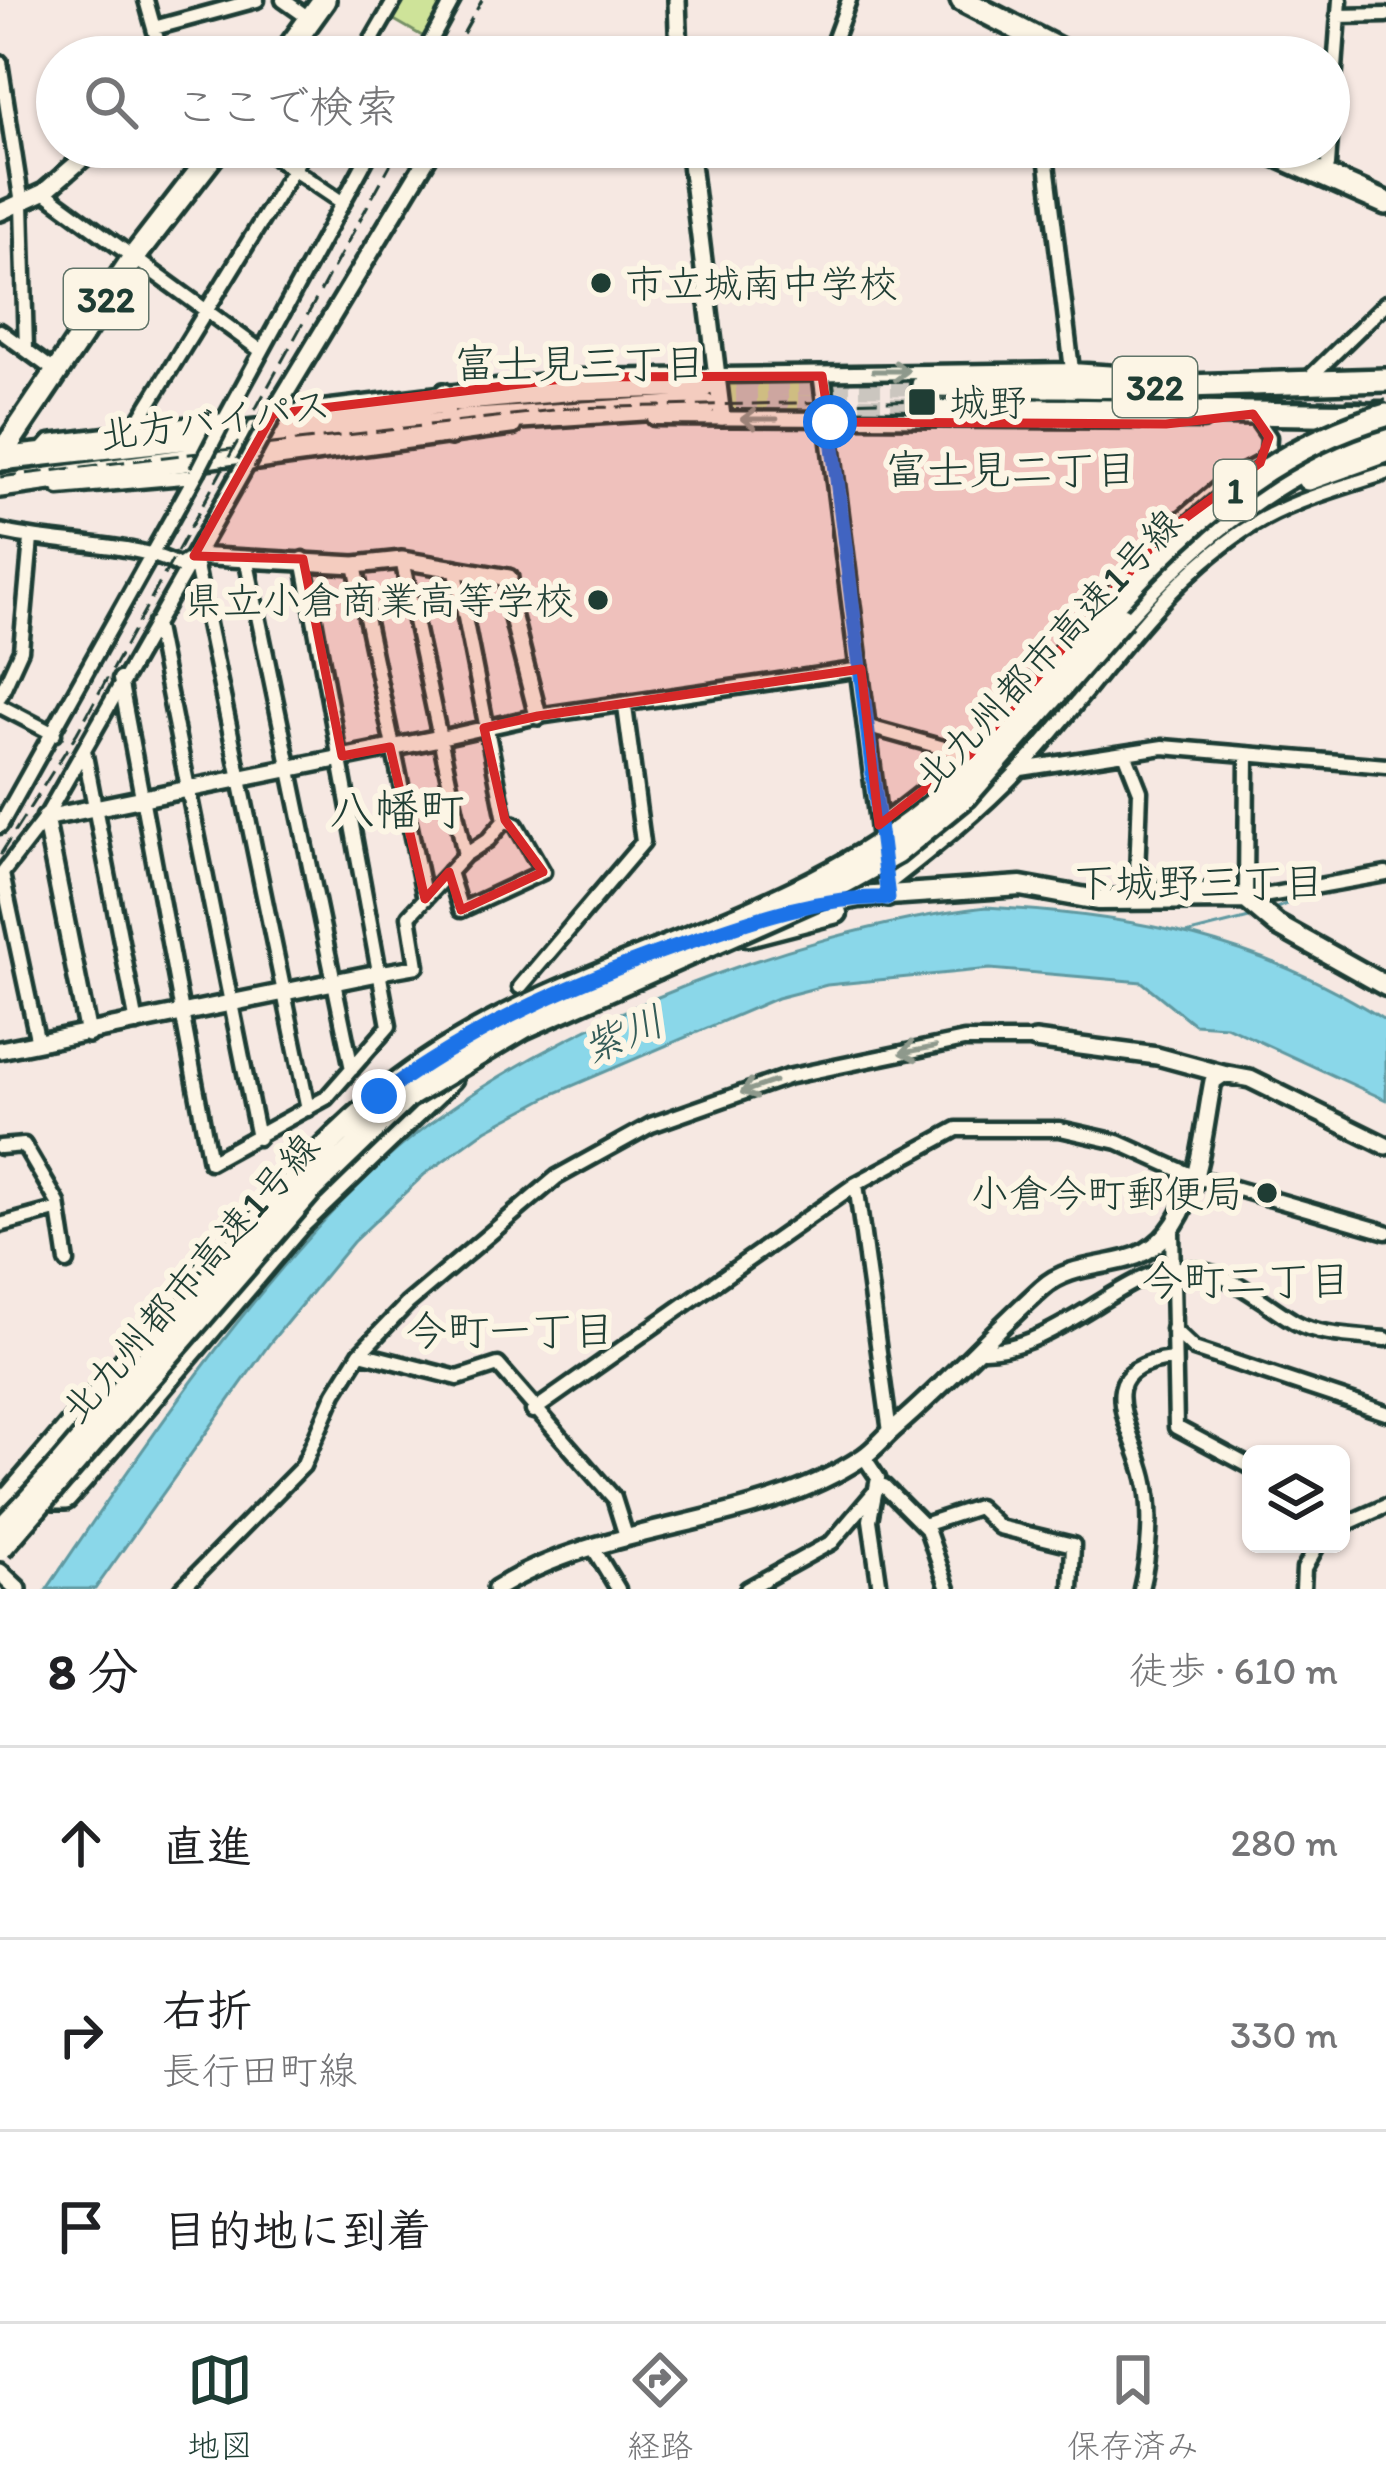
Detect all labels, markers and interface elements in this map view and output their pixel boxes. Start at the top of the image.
search box [36,36,1350,168]
icon: search [78,69,144,135]
text: ここで検索 [174,79,399,133]
place label: 市立城南中学校 [625,260,898,307]
road number: 322 [64,269,148,329]
marker: 市立城南中学校 [588,270,614,296]
district label: 富士見三丁目 [454,338,706,389]
road number: 322 [1113,357,1197,417]
one-way arrow [871,360,910,382]
place label: 城野 [949,379,1027,426]
street label: 北方バイパス [96,380,334,460]
marker: 城野 [906,386,938,418]
route start [803,395,857,449]
one-way arrow [740,408,779,430]
district label: 富士見二丁目 [885,444,1137,495]
road number: 1 [1214,460,1256,520]
street label: 北九州都市高速1号線 [905,499,1191,801]
place label: 県立小倉商業高等学校 [184,577,574,624]
marker: 県立小倉商業高等学校 [585,587,611,613]
district label: 八幡町 [329,782,465,836]
district label: 下城野三丁目 [1073,857,1325,908]
water label: 紫川 [574,995,672,1073]
one-way arrow [899,1039,937,1062]
route end [352,1069,406,1123]
one-way arrow [740,1078,777,1099]
street label: 北九州都市高速1号線 [51,1123,329,1433]
place label: 小倉今町郵便局 [970,1170,1243,1217]
marker: 小倉今町郵便局 [1254,1180,1280,1206]
district label: 今町二丁目 [1141,1255,1351,1306]
district label: 今町一丁目 [405,1305,615,1356]
map controls [1242,1445,1350,1553]
button: layers [1242,1445,1350,1553]
text: 8 分 [48,1641,138,1702]
text: 徒歩 · 610 m [1129,1647,1338,1694]
icon: ahead [48,1810,114,1876]
text: 直進 [162,1819,252,1873]
text: 280 m [1231,1819,1338,1866]
text: 右折 [162,1983,252,2037]
icon: right [48,2002,114,2068]
text: 330 m [1230,2011,1338,2058]
text: 長行田町線 [162,2047,357,2094]
icon: arrive [48,2194,114,2260]
text: 目的地に到着 [162,2203,432,2257]
tab: 地図 [187,2347,253,2467]
tab: 経路 [627,2347,693,2467]
tab: 保存済み [1067,2347,1199,2467]

